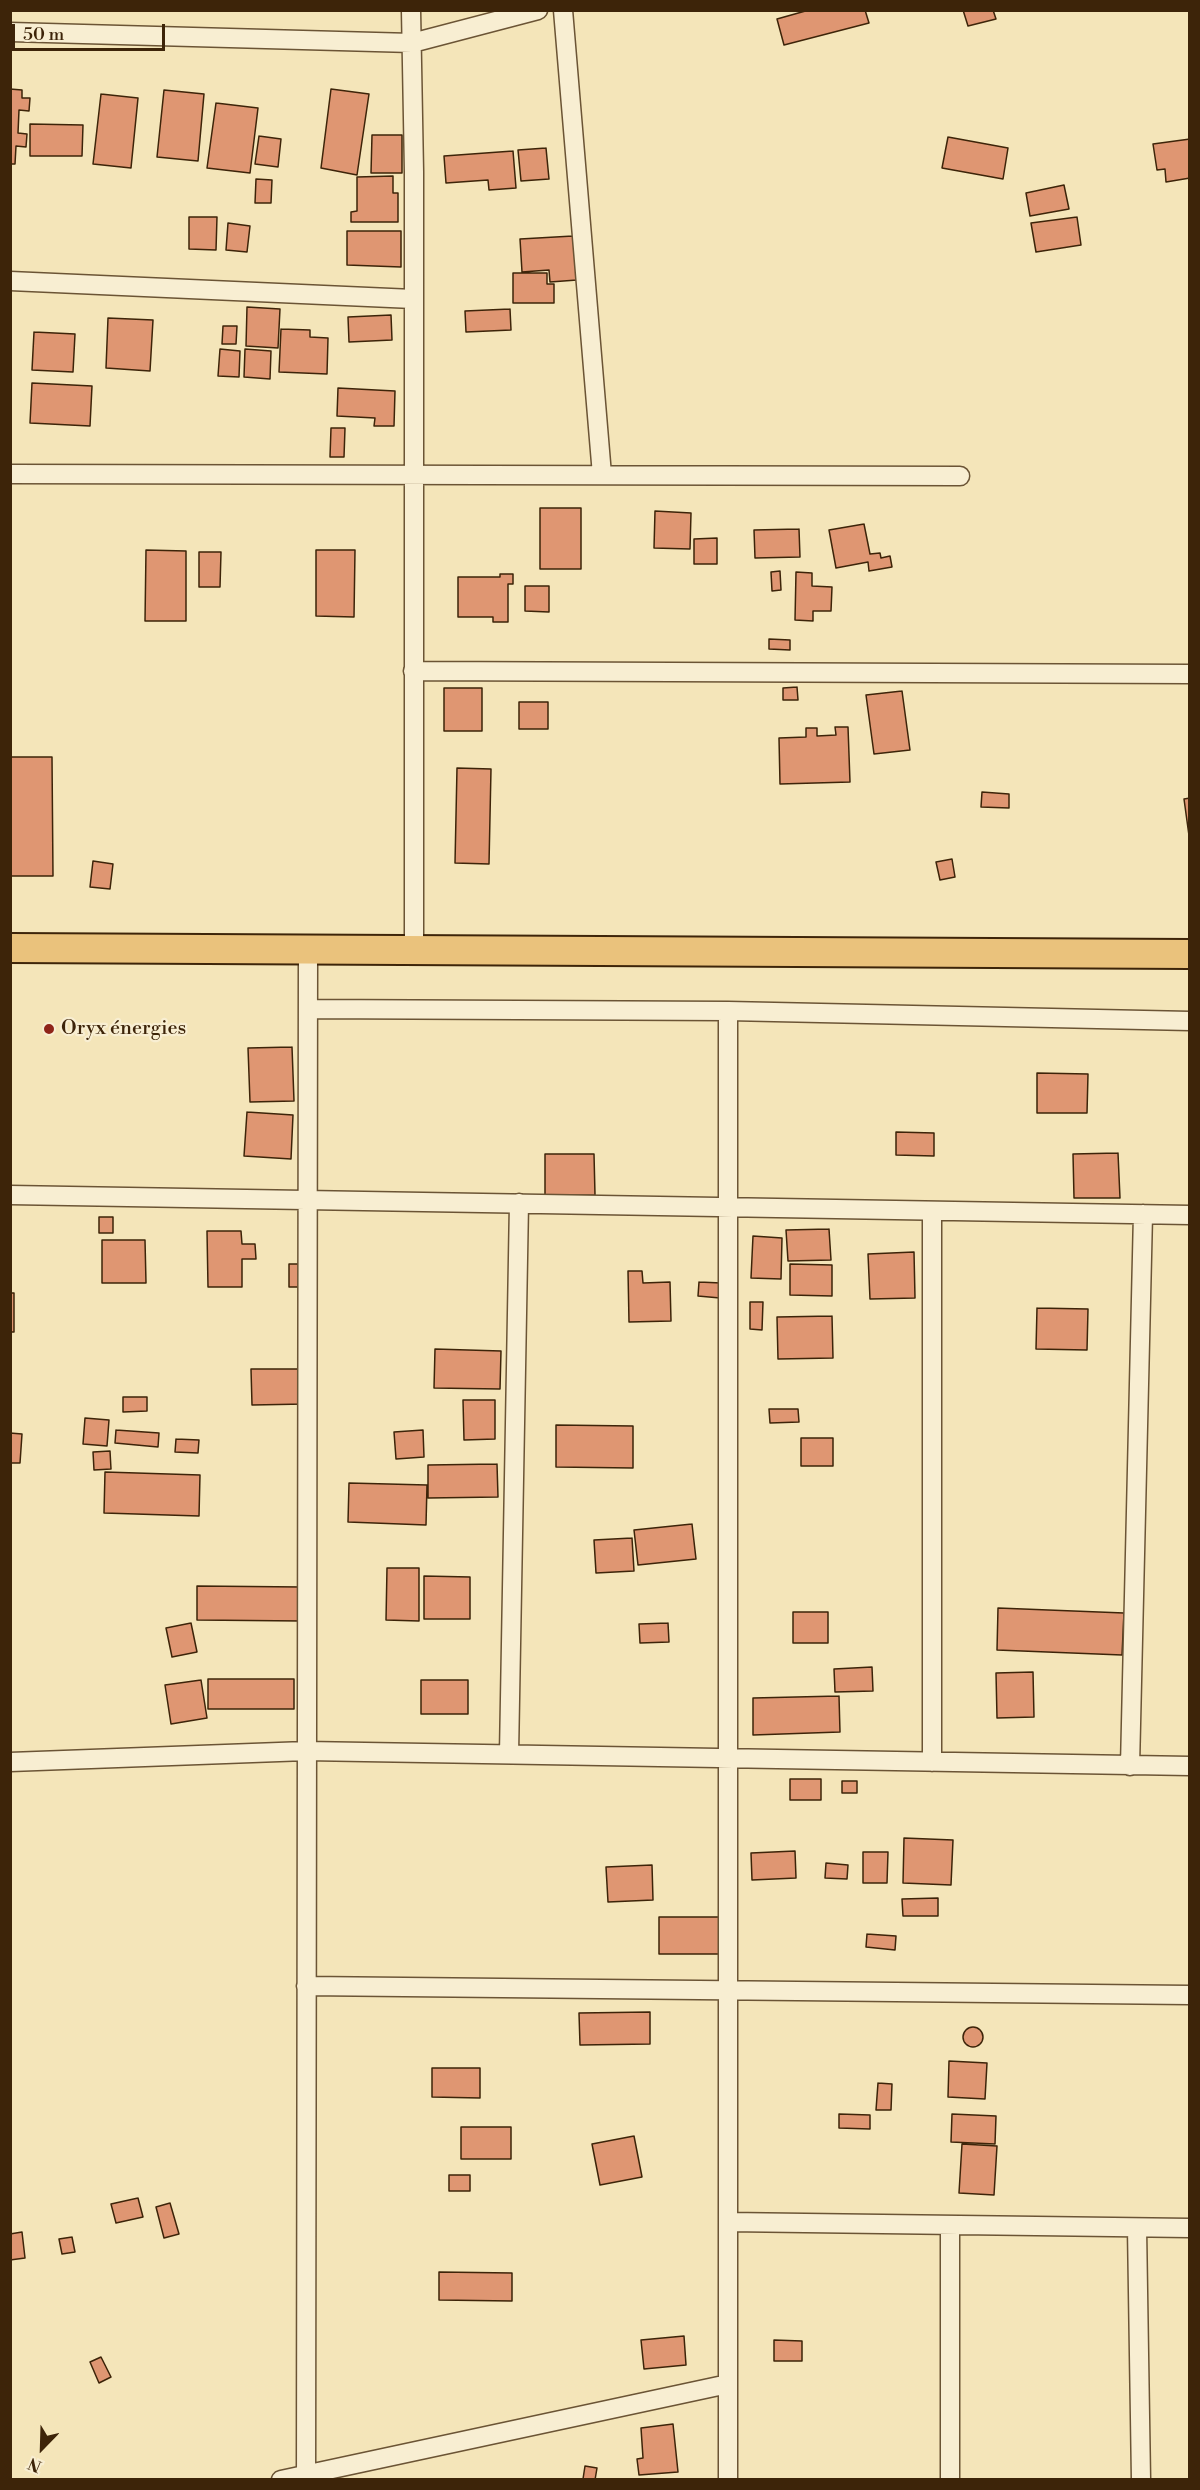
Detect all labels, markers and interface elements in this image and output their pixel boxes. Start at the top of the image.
scale bar [15,12,168,50]
text: 50 m [23,23,64,46]
place label: Oryx énergies [61,1017,186,1041]
marker: Oryx énergies [42,1022,56,1036]
north arrow [12,2418,72,2478]
text: N [25,2453,45,2476]

